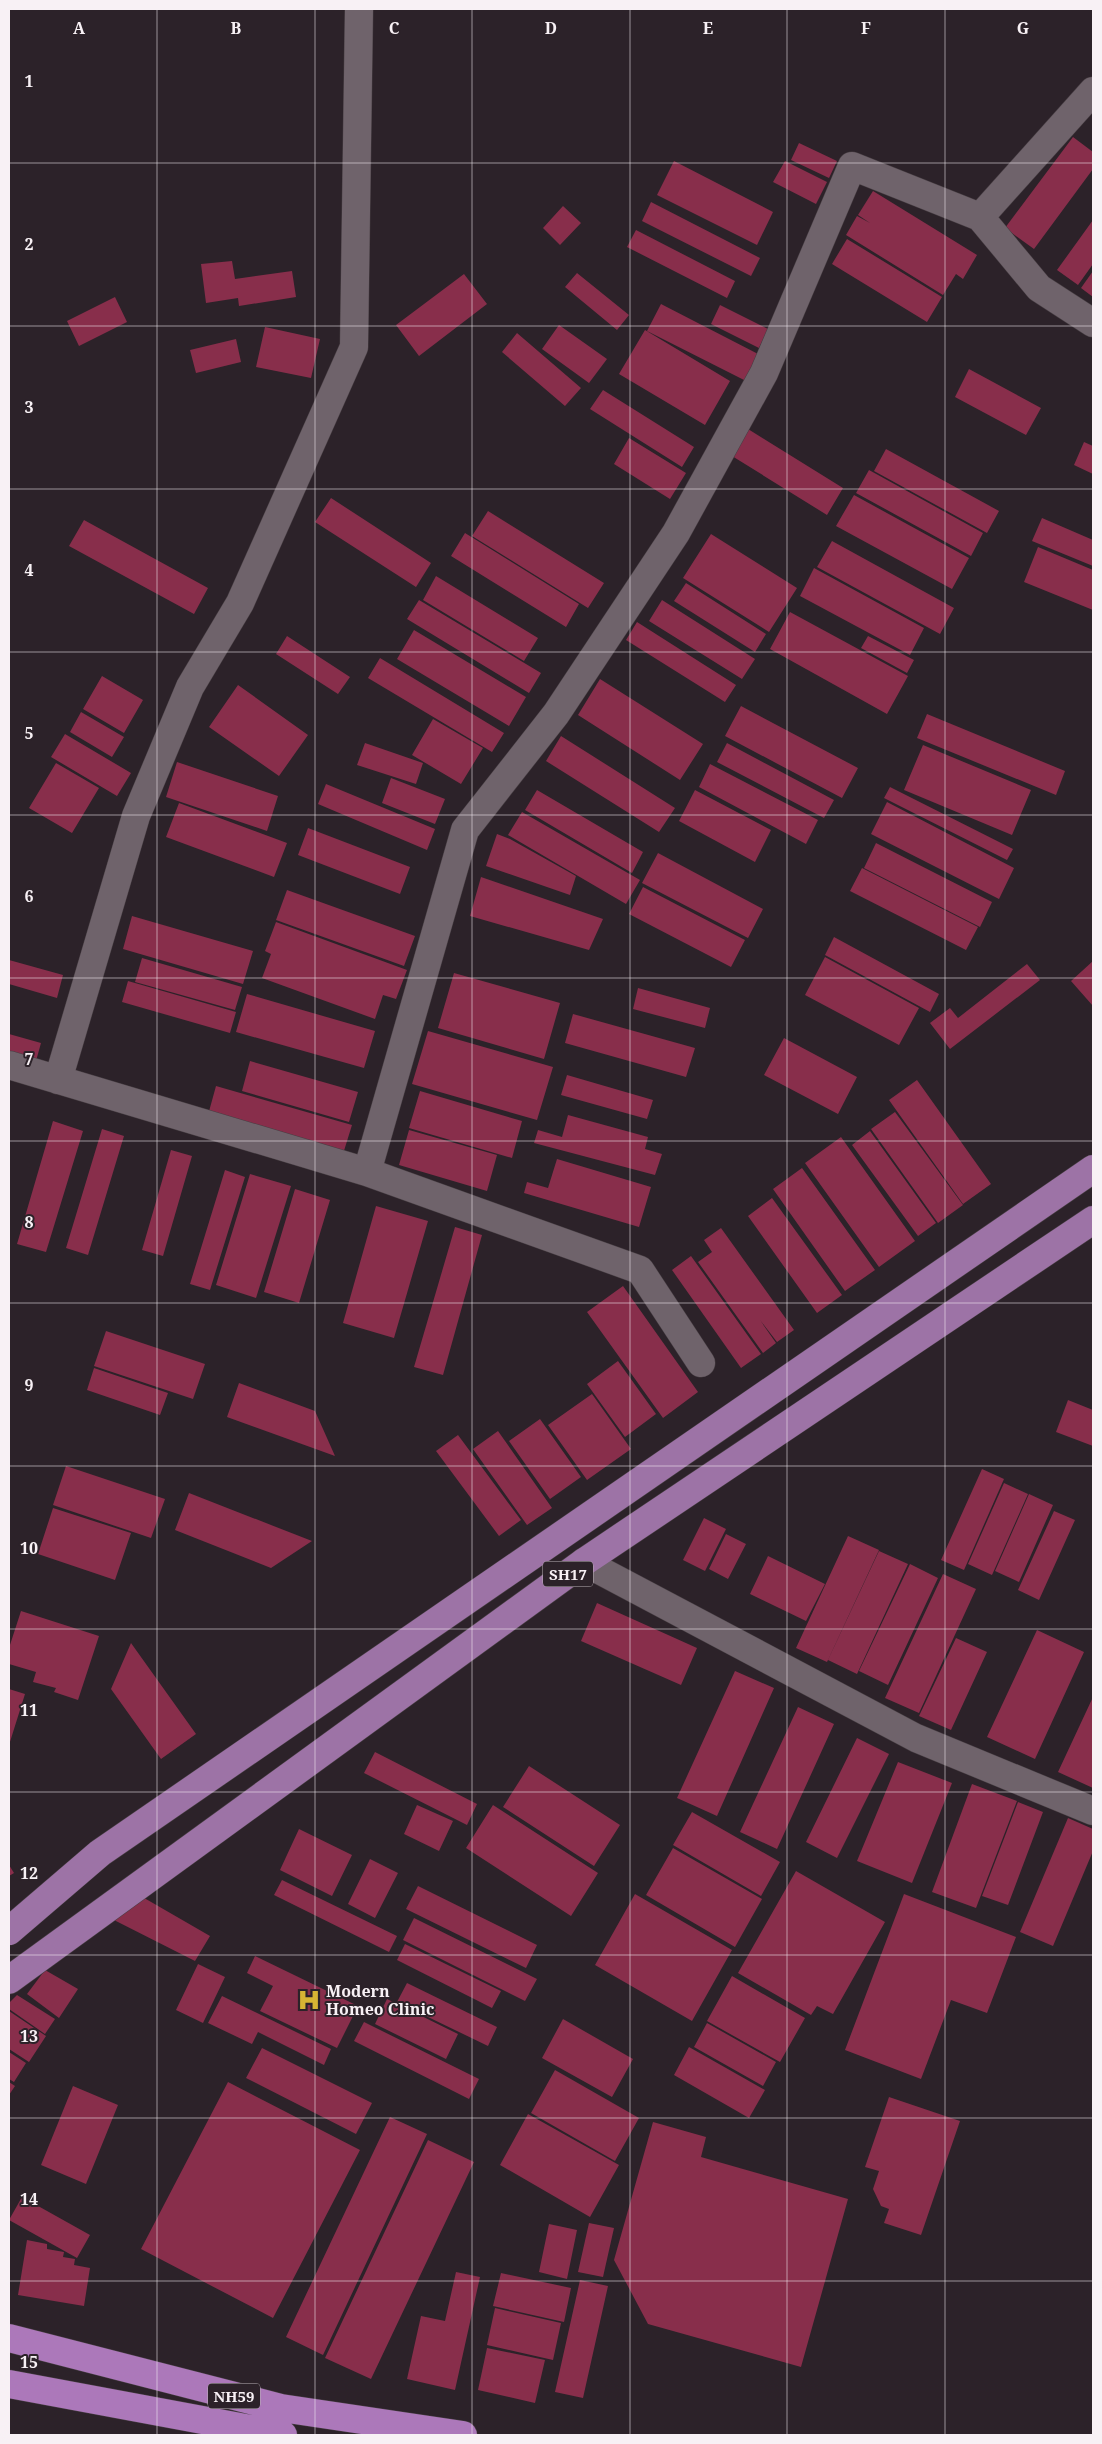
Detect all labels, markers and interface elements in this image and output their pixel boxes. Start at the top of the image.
text: A [73,17,86,39]
text: B [231,17,242,39]
text: C [389,17,400,39]
text: D [545,17,557,39]
text: E [703,17,713,39]
text: F [861,17,871,39]
text: G [1017,17,1029,39]
text: 1 [24,70,34,92]
text: 2 [24,233,34,255]
text: 3 [24,396,34,418]
text: 4 [24,559,34,581]
text: 5 [24,722,34,744]
text: 6 [24,885,34,907]
text: 7 [24,1048,34,1070]
text: 8 [24,1211,34,1233]
text: 9 [24,1374,34,1396]
text: 10 [20,1537,38,1559]
road number: SH17 [543,1562,593,1586]
text: 11 [20,1699,38,1721]
text: 12 [20,1862,38,1884]
place label: Modern Homeo Clinic [326,1980,435,2020]
hospital icon: Modern Homeo Clinic [296,1987,322,2013]
text: 13 [20,2025,38,2047]
text: 14 [20,2188,38,2210]
text: 15 [20,2351,38,2373]
road number: NH59 [208,2384,260,2408]

